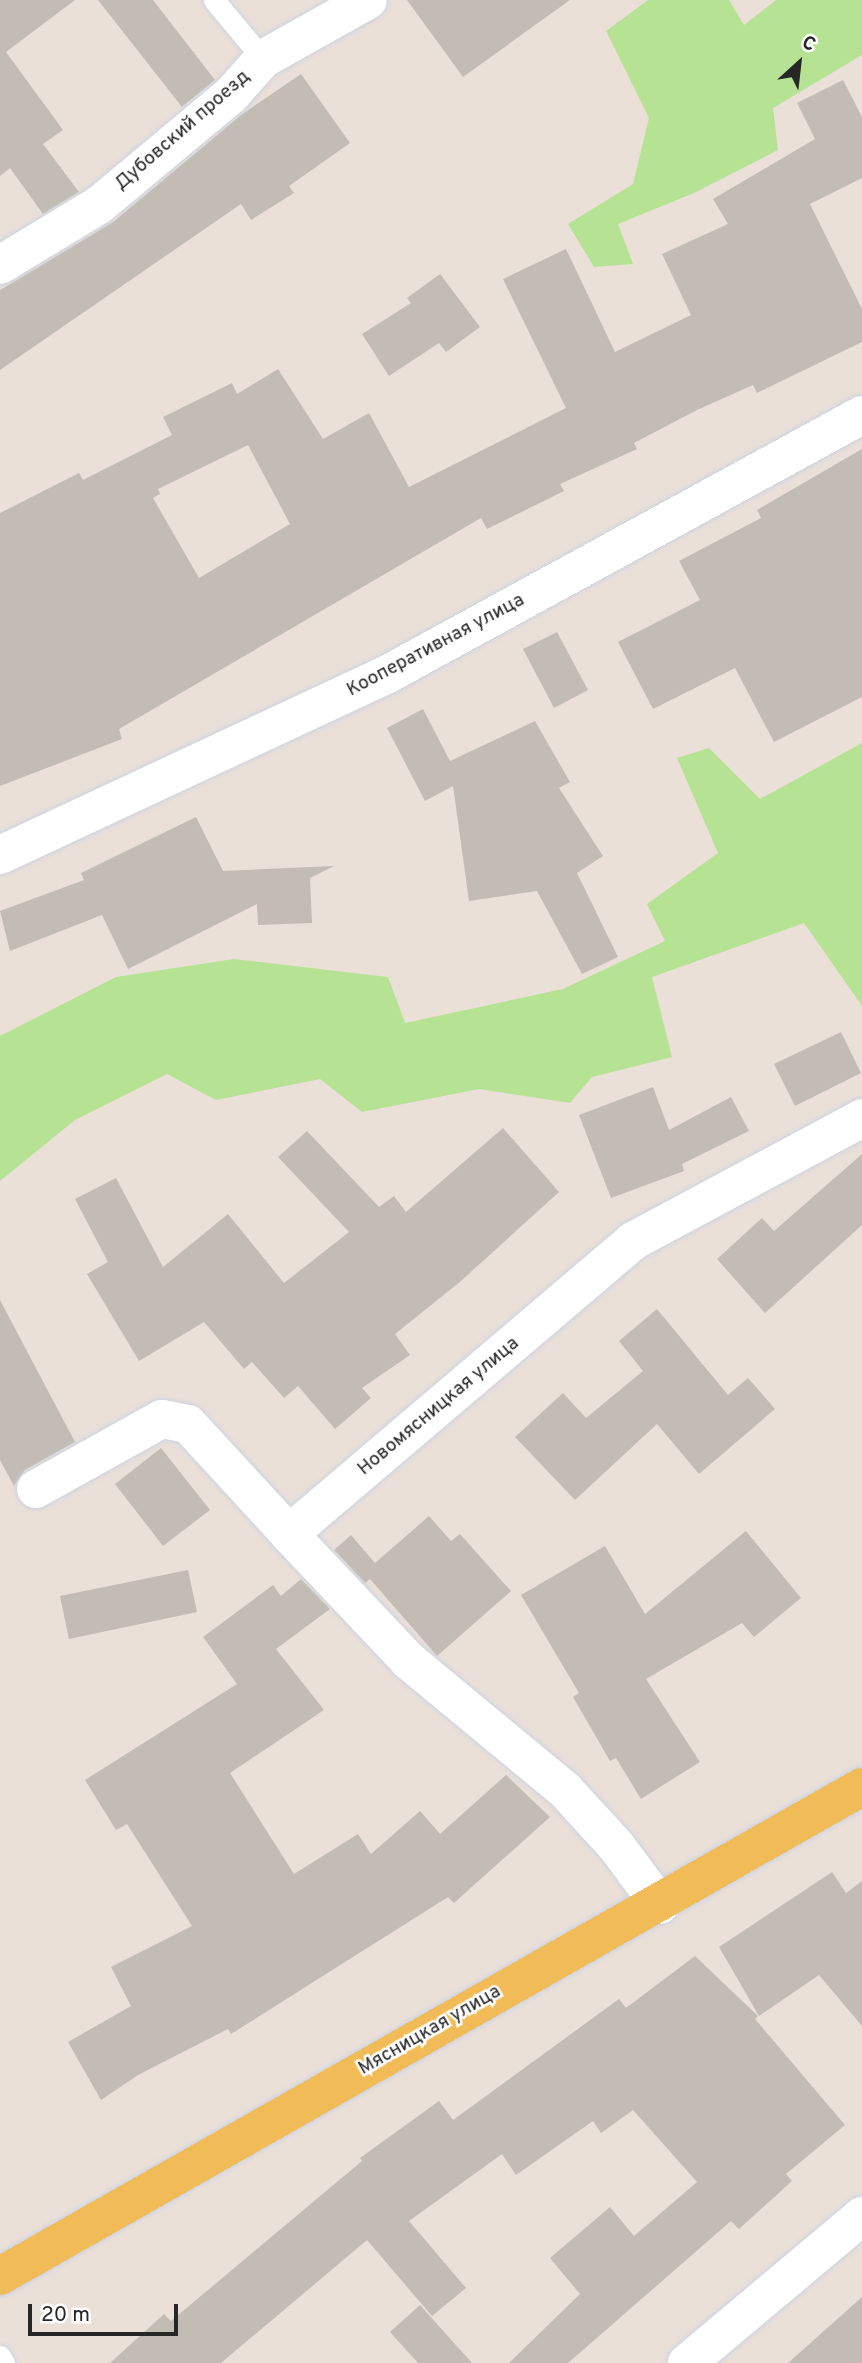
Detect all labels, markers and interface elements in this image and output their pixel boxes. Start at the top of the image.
north arrow [764,28,834,98]
text: С [798,31,819,58]
street label: Дубовский проезд [111,66,255,196]
street label: Кооперативная улица [343,590,529,702]
street label: Новомясницкая улица [354,1333,524,1481]
street label: Мясницкая улица [355,1981,505,2081]
scale bar [32,2290,182,2334]
text: 20 m [41,2302,90,2329]

